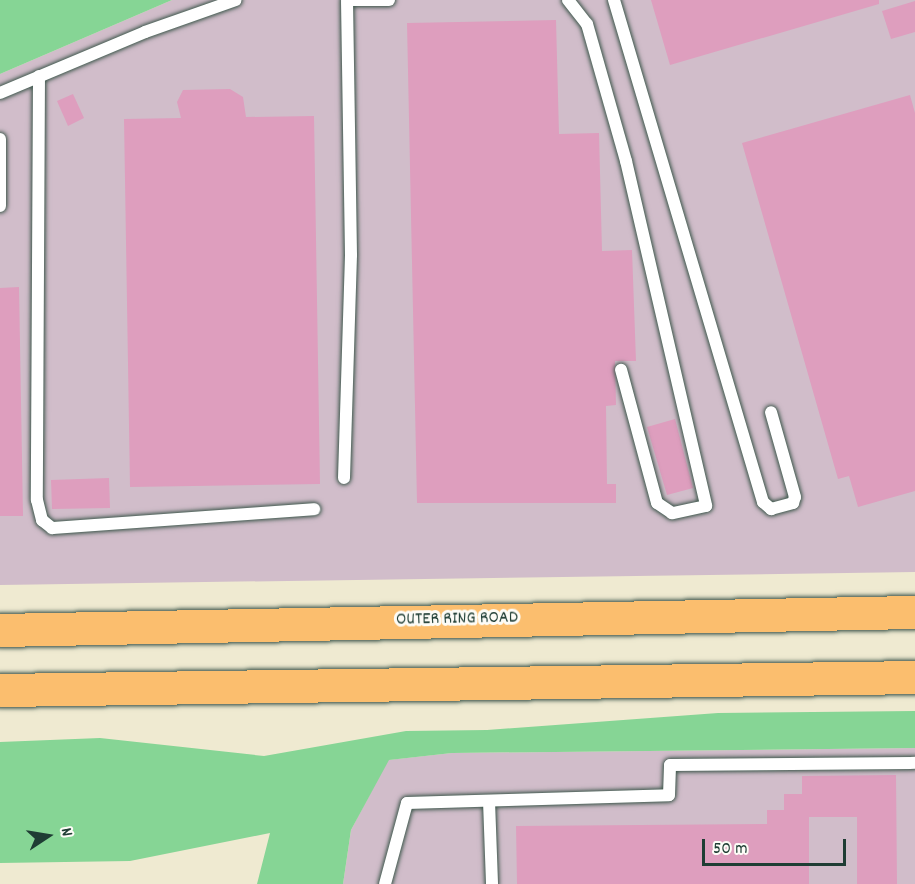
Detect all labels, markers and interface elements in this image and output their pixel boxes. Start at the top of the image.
street label: OUTER RING ROAD [396,608,518,632]
north arrow [18,806,78,866]
text: N [54,826,78,838]
scale bar [705,827,849,865]
text: 50 m [713,837,748,862]

